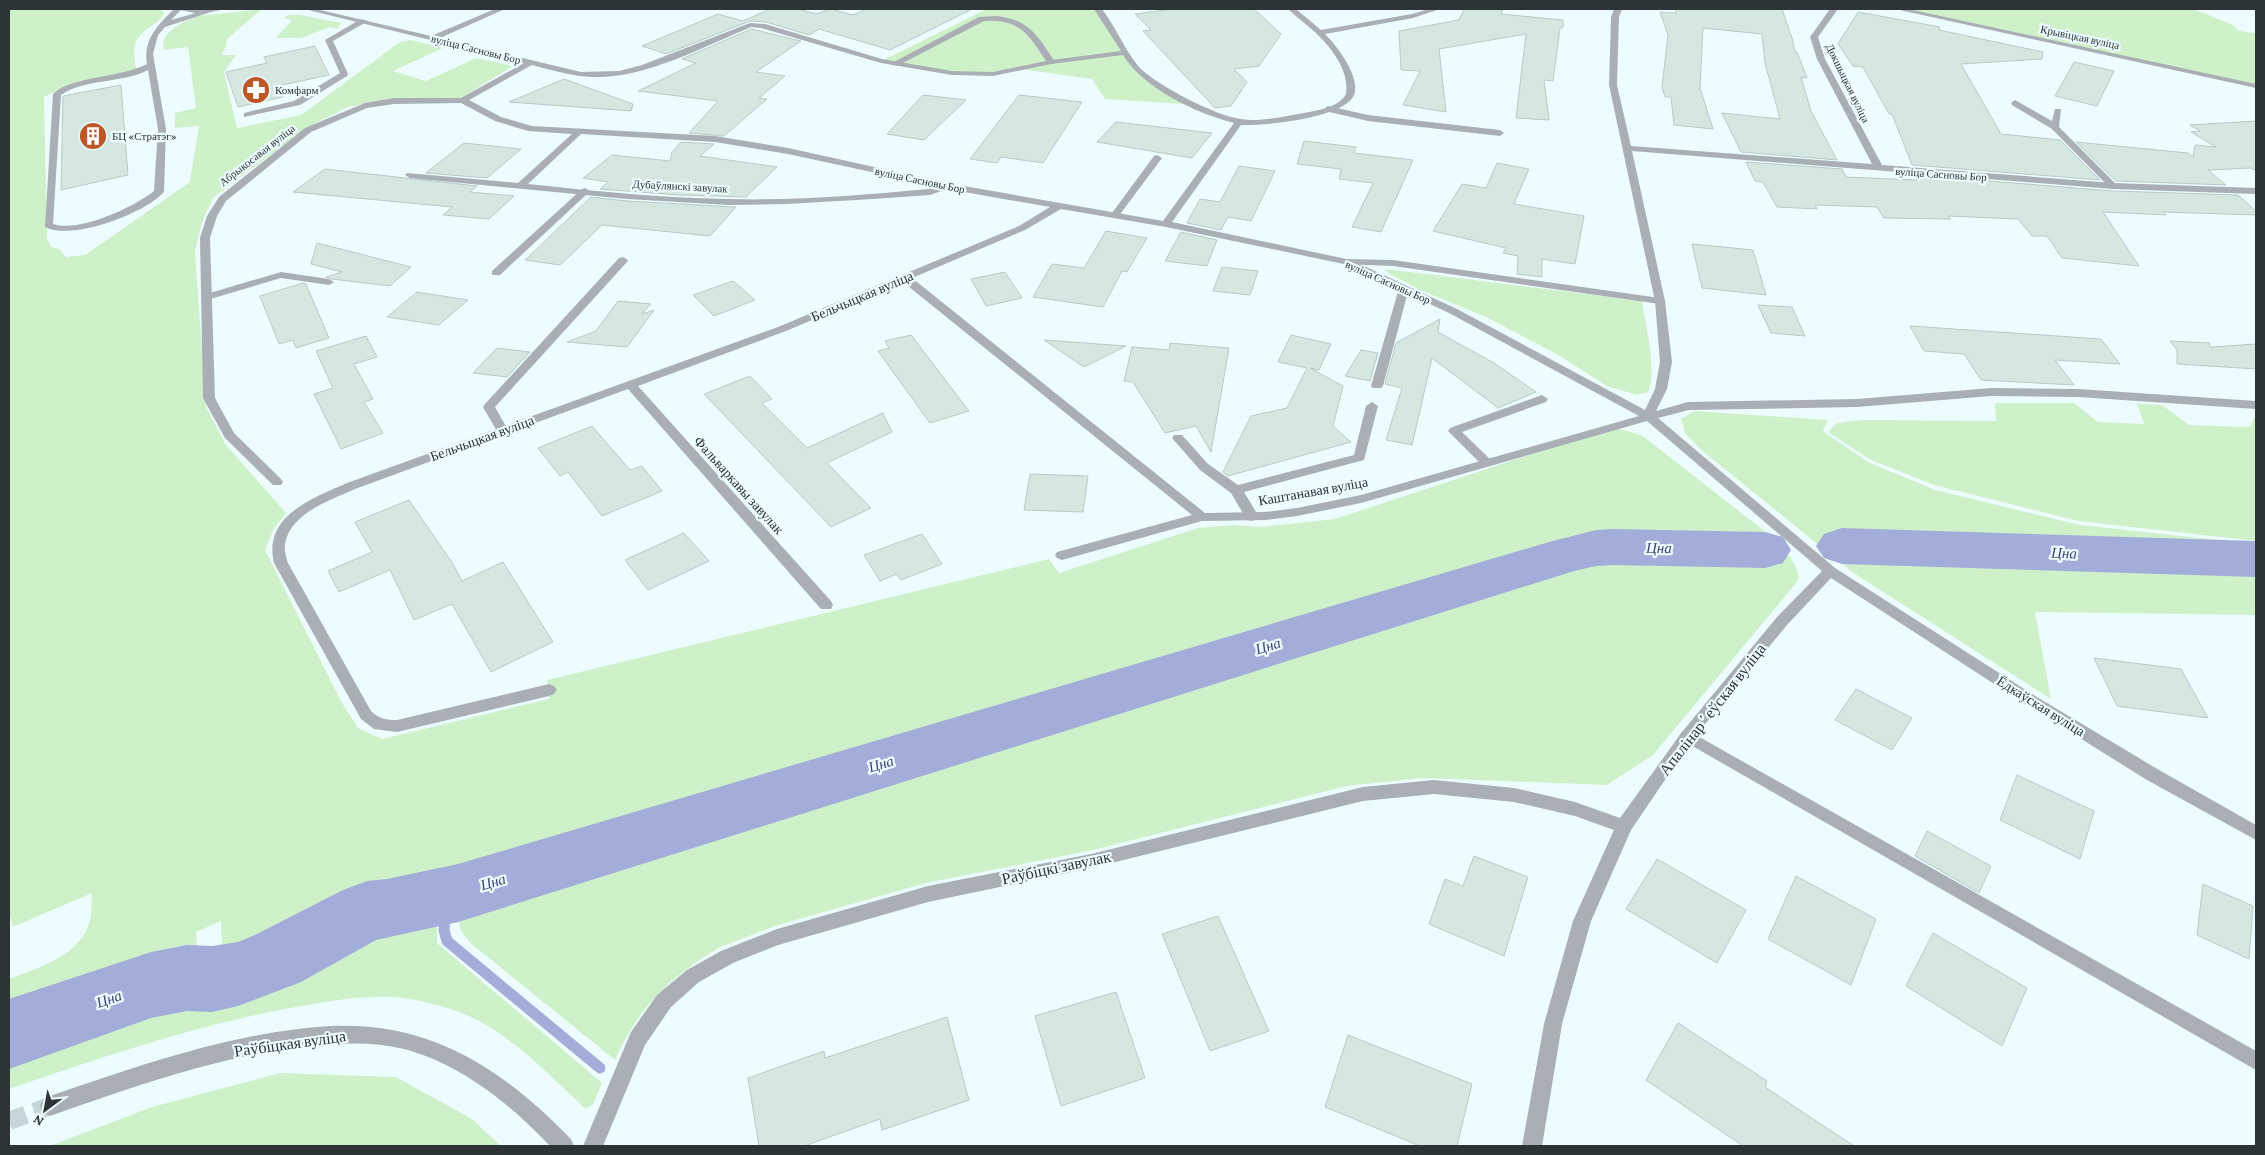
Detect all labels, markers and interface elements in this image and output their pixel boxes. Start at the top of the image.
street label: Крывіцкая вуліца [2039,23,2121,51]
street label: вуліца Сасновы Бор [430,32,522,66]
street label: Докшыцкая вуліца [1824,42,1872,125]
pharmacy icon: Комфарм [241,75,271,105]
place label: Комфарм [275,84,318,96]
building icon: БЦ «Стратэг» [78,121,108,151]
street label: Абрыкосавая вуліца [217,122,297,188]
place label: БЦ «Стратэг» [112,130,177,142]
street label: вуліца Сасновы Бор [874,165,967,196]
street label: вуліца Сасновы Бор [1895,165,1988,183]
street label: Дубаўлянскі завулак [632,178,729,195]
street label: вуліца Сасновы Бор [1344,258,1433,306]
street label: Бельчыцкая вуліца [808,267,916,325]
street label: Бельчыцкая вуліца [428,411,537,464]
street label: Фальваркавы завулак [691,433,787,537]
street label: Каштанавая вуліца [1257,473,1370,509]
water label: Цна [1645,540,1672,556]
water label: Цна [2050,545,2077,561]
water label: Цна [1252,635,1283,658]
street label: Апалінарʼеўская вуліца [1656,640,1770,779]
street label: Ёдкаўская вуліца [1994,673,2089,740]
water label: Цна [865,753,896,776]
street label: Раўбіцкі завулак [1000,848,1113,888]
water label: Цна [477,871,508,894]
water label: Цна [93,987,124,1011]
street label: Раўбіцкая вуліца [233,1027,347,1061]
north arrow [20,1085,70,1135]
text: N [29,1111,46,1130]

